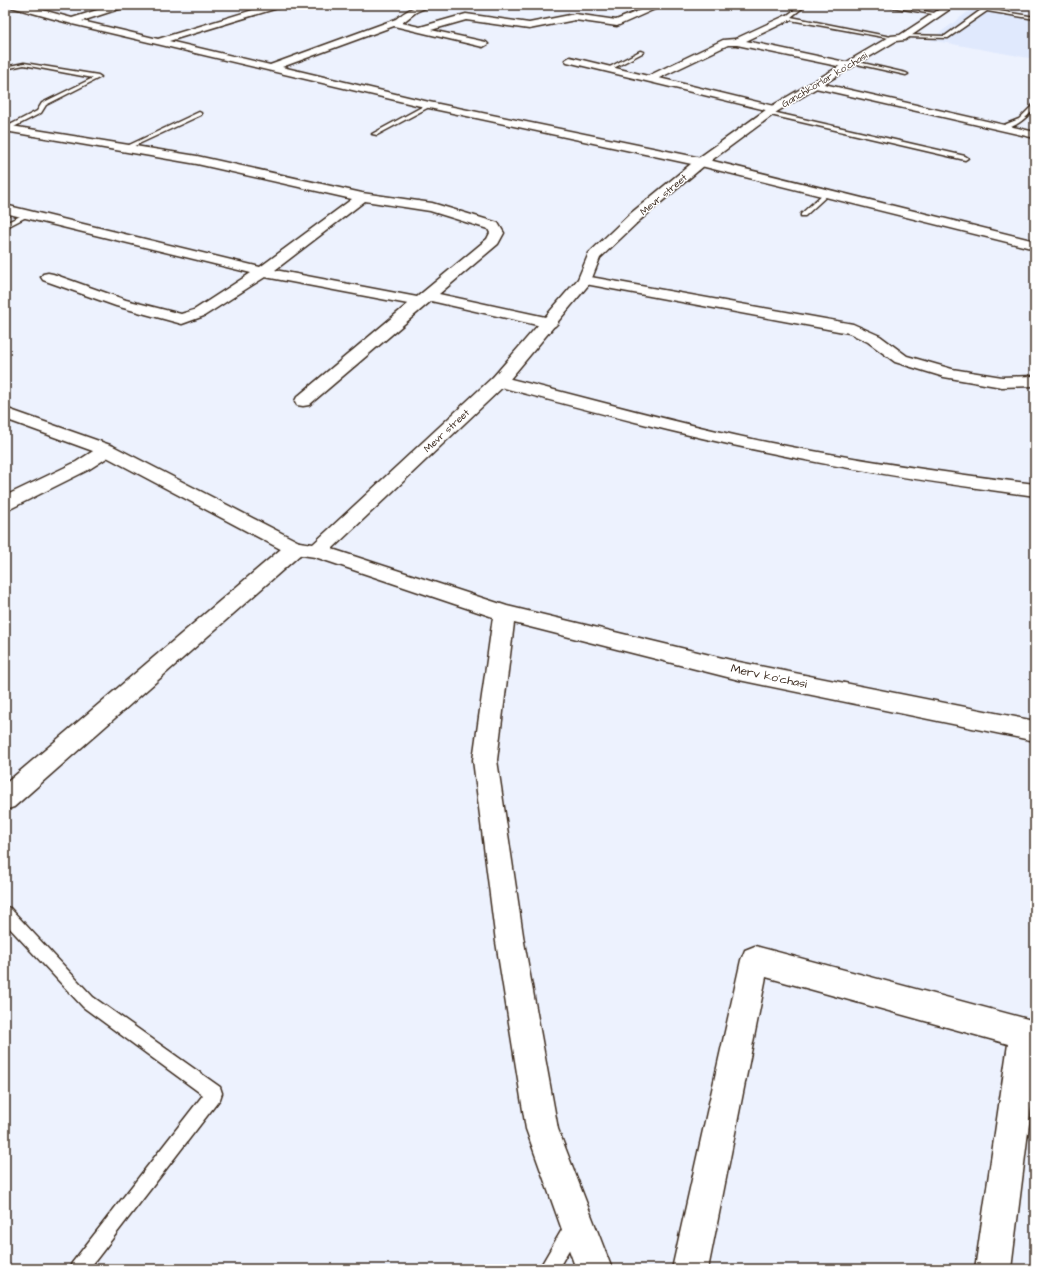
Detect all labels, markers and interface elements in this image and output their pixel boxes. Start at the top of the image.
street label: Ganchkorlar ko'chasi [779,48,871,111]
street label: Mevr street [637,171,690,219]
street label: Mevr street [421,406,473,456]
street label: Merv ko'chasi [729,660,809,693]

